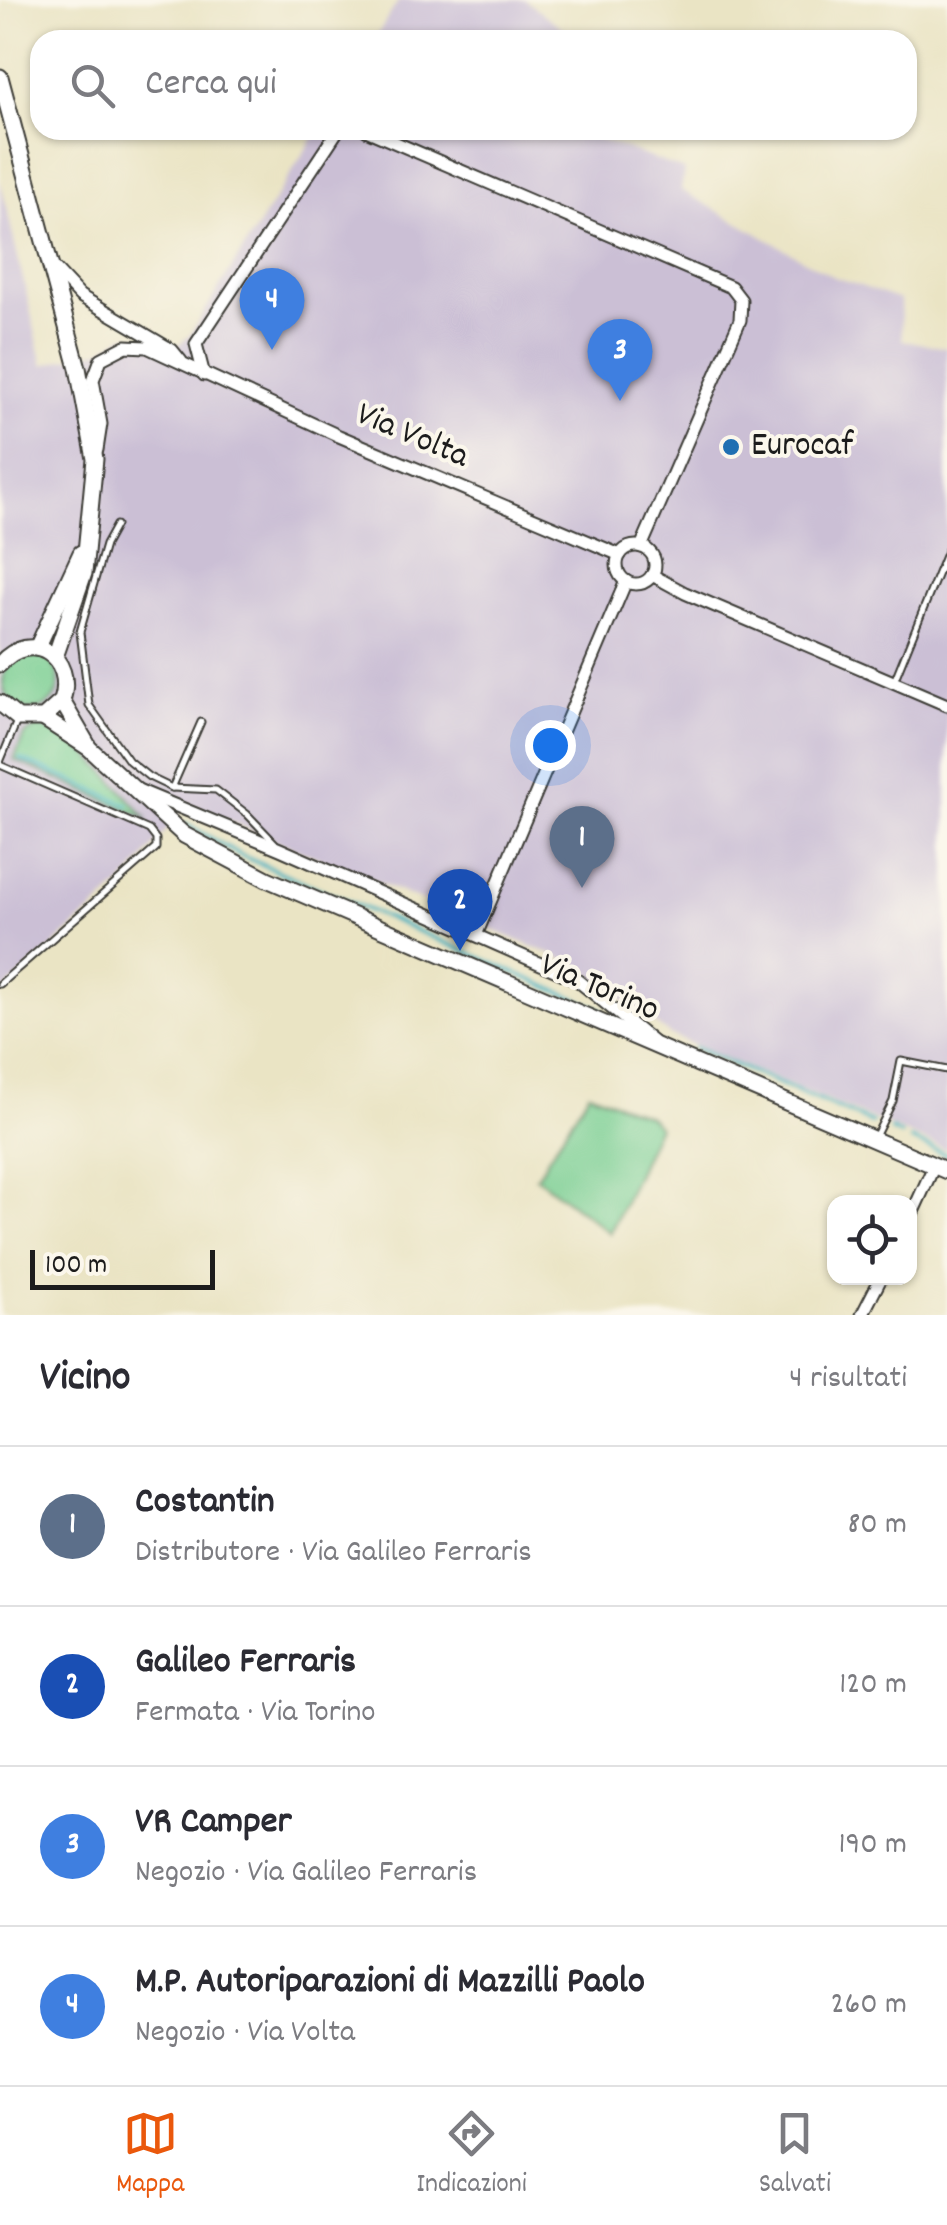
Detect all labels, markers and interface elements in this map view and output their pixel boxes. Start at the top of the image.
search box [30,30,917,140]
icon: search [65,58,120,113]
text: Cerca qui [145,58,277,113]
pin: 4 [240,268,304,350]
pin: 3 [588,318,652,401]
street label: Via Volta [348,391,476,483]
place label: Eurocaf [751,422,854,472]
marker: Eurocaf [720,436,742,458]
your location [525,720,576,771]
pin: 1 [550,806,614,888]
pin: 2 [428,868,492,951]
street label: Via Torino [532,942,666,1036]
map controls [827,1195,917,1285]
button: locate [827,1195,917,1285]
scale bar [30,1245,215,1290]
text: 100 m [45,1247,107,1287]
text: Vicino [40,1350,131,1410]
text: 4 risultati [789,1357,907,1403]
text: Costantin [135,1476,275,1531]
text: 1 [69,1503,76,1549]
text: 80 m [847,1503,907,1549]
text: Distributore · Via Galileo Ferraris [135,1531,532,1577]
text: Galileo Ferraris [135,1636,356,1691]
text: 2 [66,1663,79,1709]
text: 120 m [839,1663,907,1709]
text: Fermata · Via Torino [135,1691,376,1737]
text: VR Camper [135,1796,292,1851]
text: 3 [65,1823,80,1869]
text: 190 m [839,1823,907,1869]
text: Negozio · Via Galileo Ferraris [135,1851,477,1897]
text: M.P. Autoriparazioni di Mazzilli Paolo [135,1956,645,2011]
text: 4 [66,1983,79,2029]
text: 260 m [831,1983,907,2029]
text: Negozio · Via Volta [135,2011,355,2057]
tab: Mappa [116,2106,184,2206]
tab: Indicazioni [416,2106,527,2206]
tab: Salvati [759,2106,831,2206]

